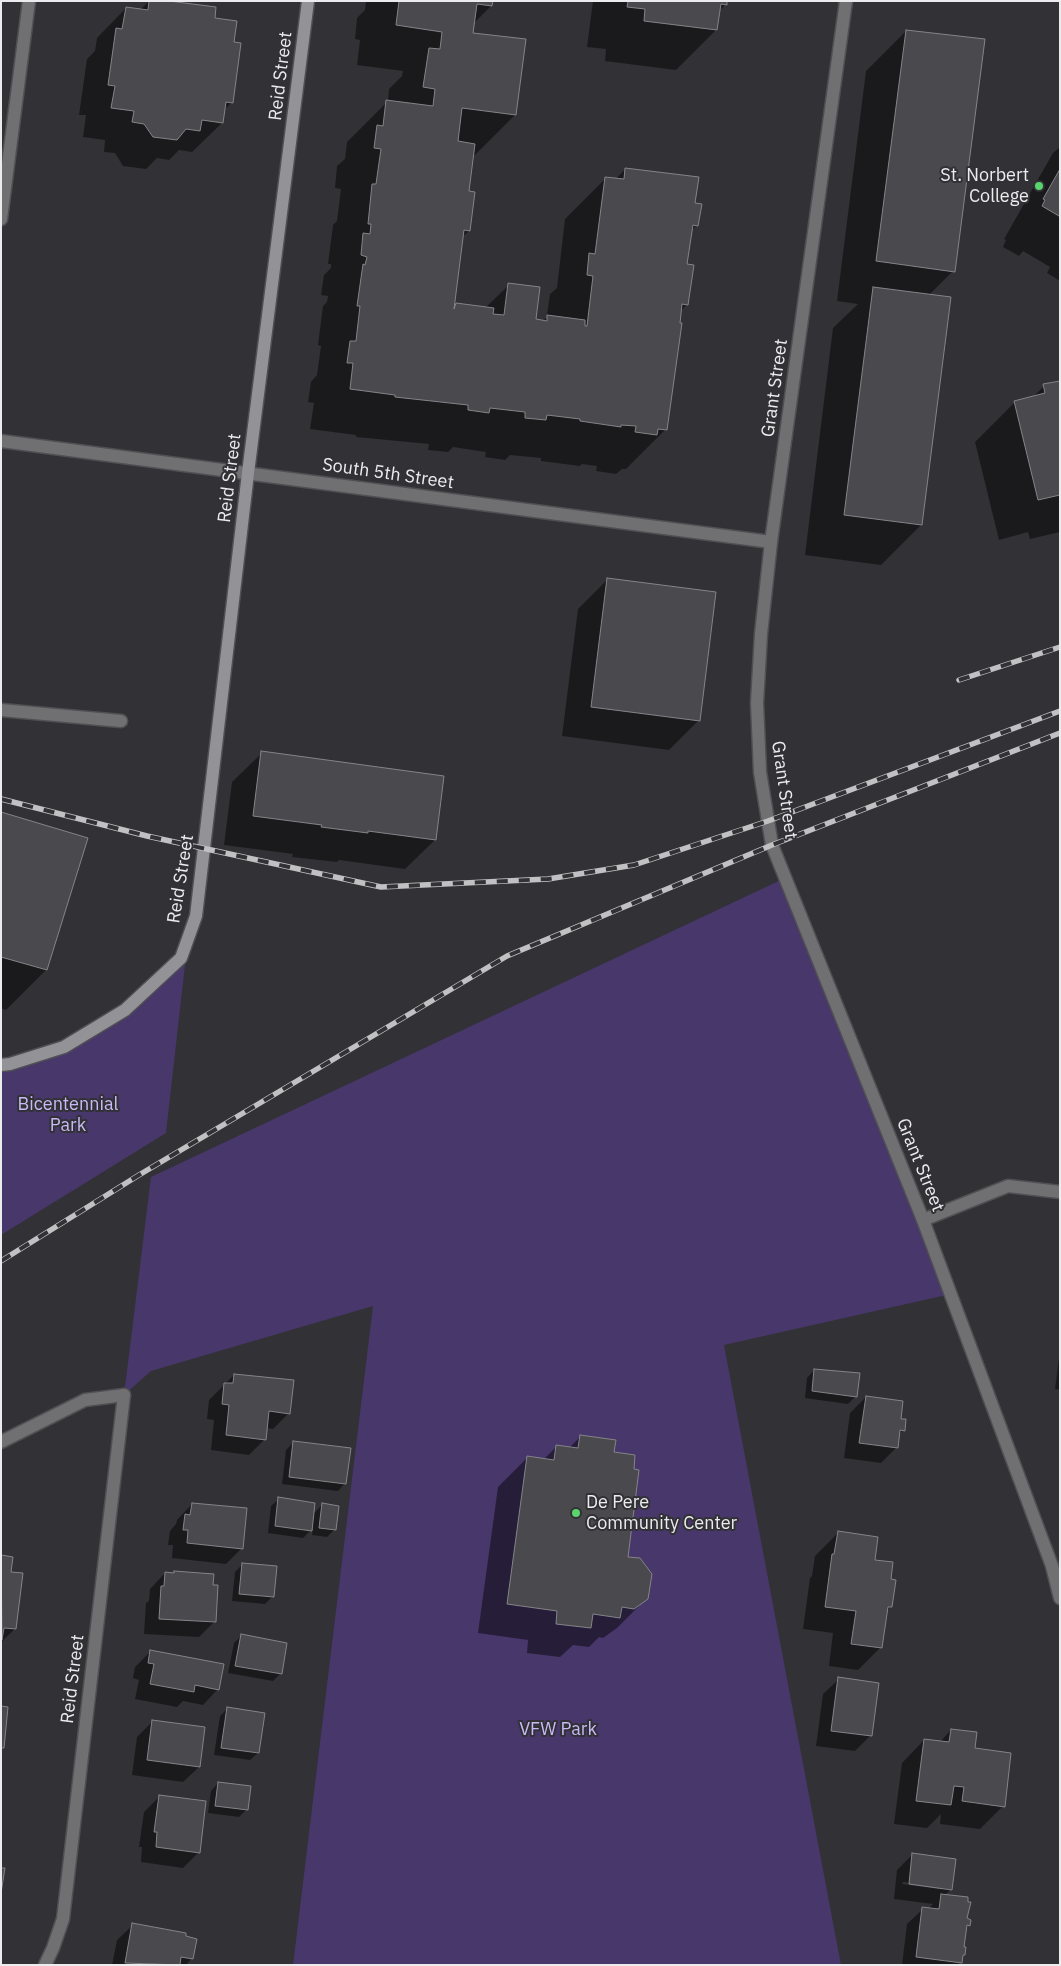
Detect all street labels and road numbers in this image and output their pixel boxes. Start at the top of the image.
street label: Reid Street [265,30,297,122]
street label: Grant Street [757,338,793,438]
street label: Reid Street [214,432,246,524]
street label: South 5th Street [321,454,455,494]
street label: Grant Street [766,740,802,840]
street label: Reid Street [163,833,199,925]
street label: Grant Street [891,1115,949,1215]
street label: Reid Street [57,1633,89,1725]

